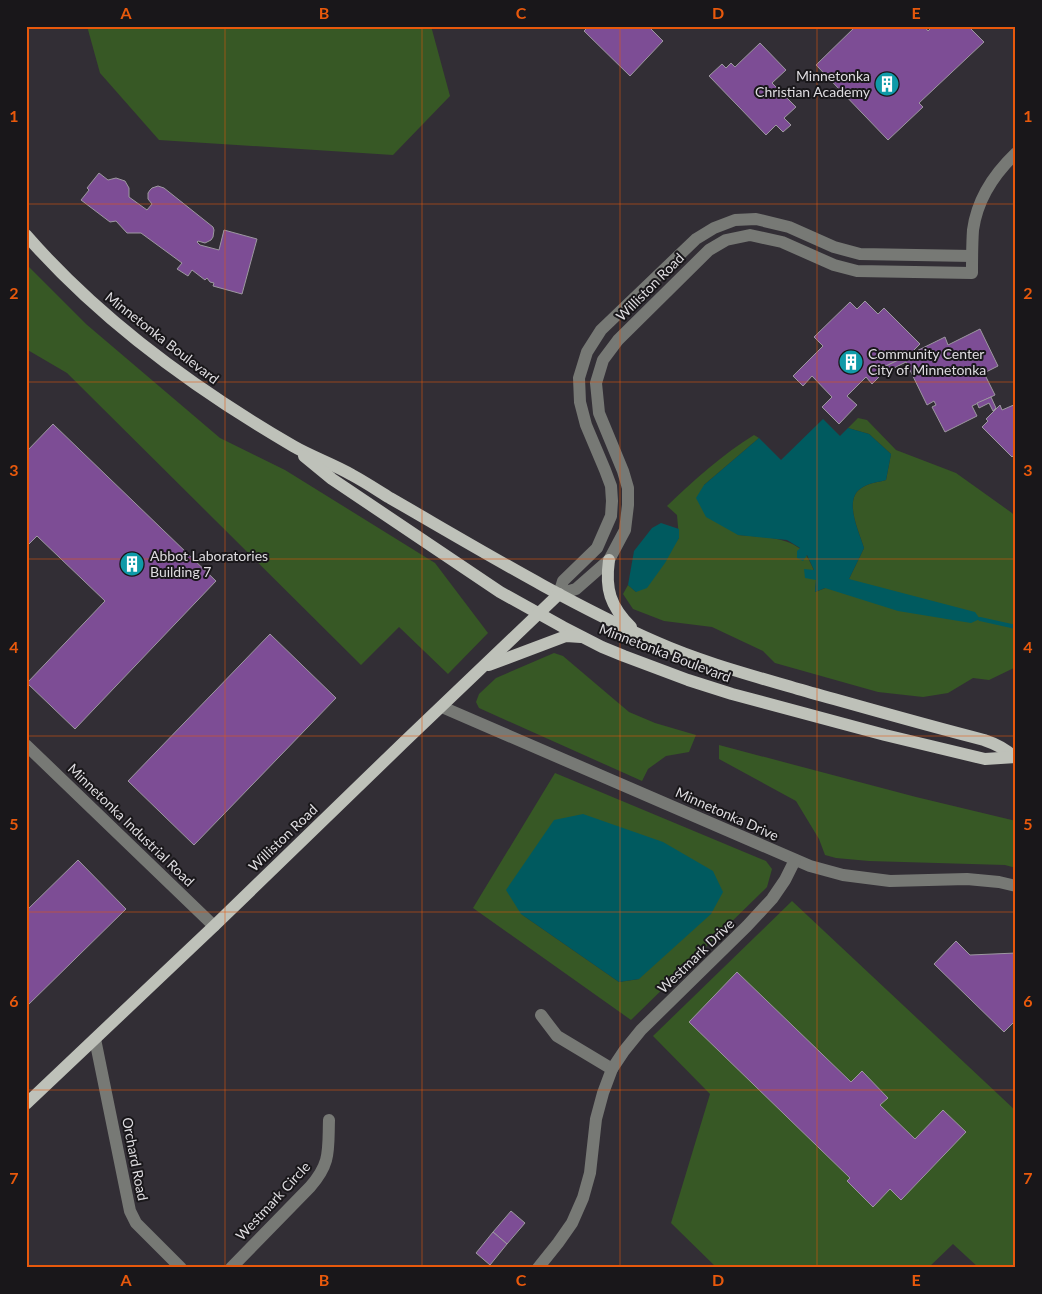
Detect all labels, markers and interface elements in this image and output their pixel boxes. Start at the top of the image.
text: A [119,3,132,22]
text: B [319,3,329,22]
text: C [516,3,527,22]
text: D [712,3,724,22]
text: E [911,3,921,22]
place label: Minnetonka Christian Academy [755,67,871,100]
building icon: Minnetonka Christian Academy [874,71,900,97]
text: 1 [9,106,19,125]
text: 1 [1023,106,1033,125]
street label: Williston Road [612,249,687,324]
text: 2 [9,283,19,302]
text: 2 [1023,283,1033,302]
street label: Minnetonka Boulevard [102,288,223,387]
place label: Community Center City of Minnetonka [868,345,986,378]
building icon: Community Center City of Minnetonka [838,349,864,375]
text: 3 [9,460,19,479]
text: 3 [1023,460,1033,479]
place label: Abbot Laboratories Building 7 [150,547,268,580]
building icon: Abbot Laboratories Building 7 [119,551,145,577]
street label: Minnetonka Boulevard [597,620,733,685]
text: 4 [9,637,19,656]
text: 4 [1023,637,1033,656]
street label: Minnetonka Industrial Road [65,760,198,890]
street label: Minnetonka Drive [673,783,781,844]
street label: Williston Road [245,801,321,875]
text: 5 [9,814,19,833]
text: 5 [1023,814,1033,833]
street label: Westmark Drive [654,915,737,996]
text: 6 [9,991,19,1010]
text: 6 [1023,991,1033,1010]
street label: Orchard Road [119,1116,152,1202]
street label: Westmark Circle [232,1158,313,1244]
text: 7 [9,1168,19,1187]
text: 7 [1023,1168,1033,1187]
text: A [119,1270,132,1289]
text: B [319,1270,329,1289]
text: C [516,1270,527,1289]
text: D [712,1270,724,1289]
text: E [911,1270,921,1289]

